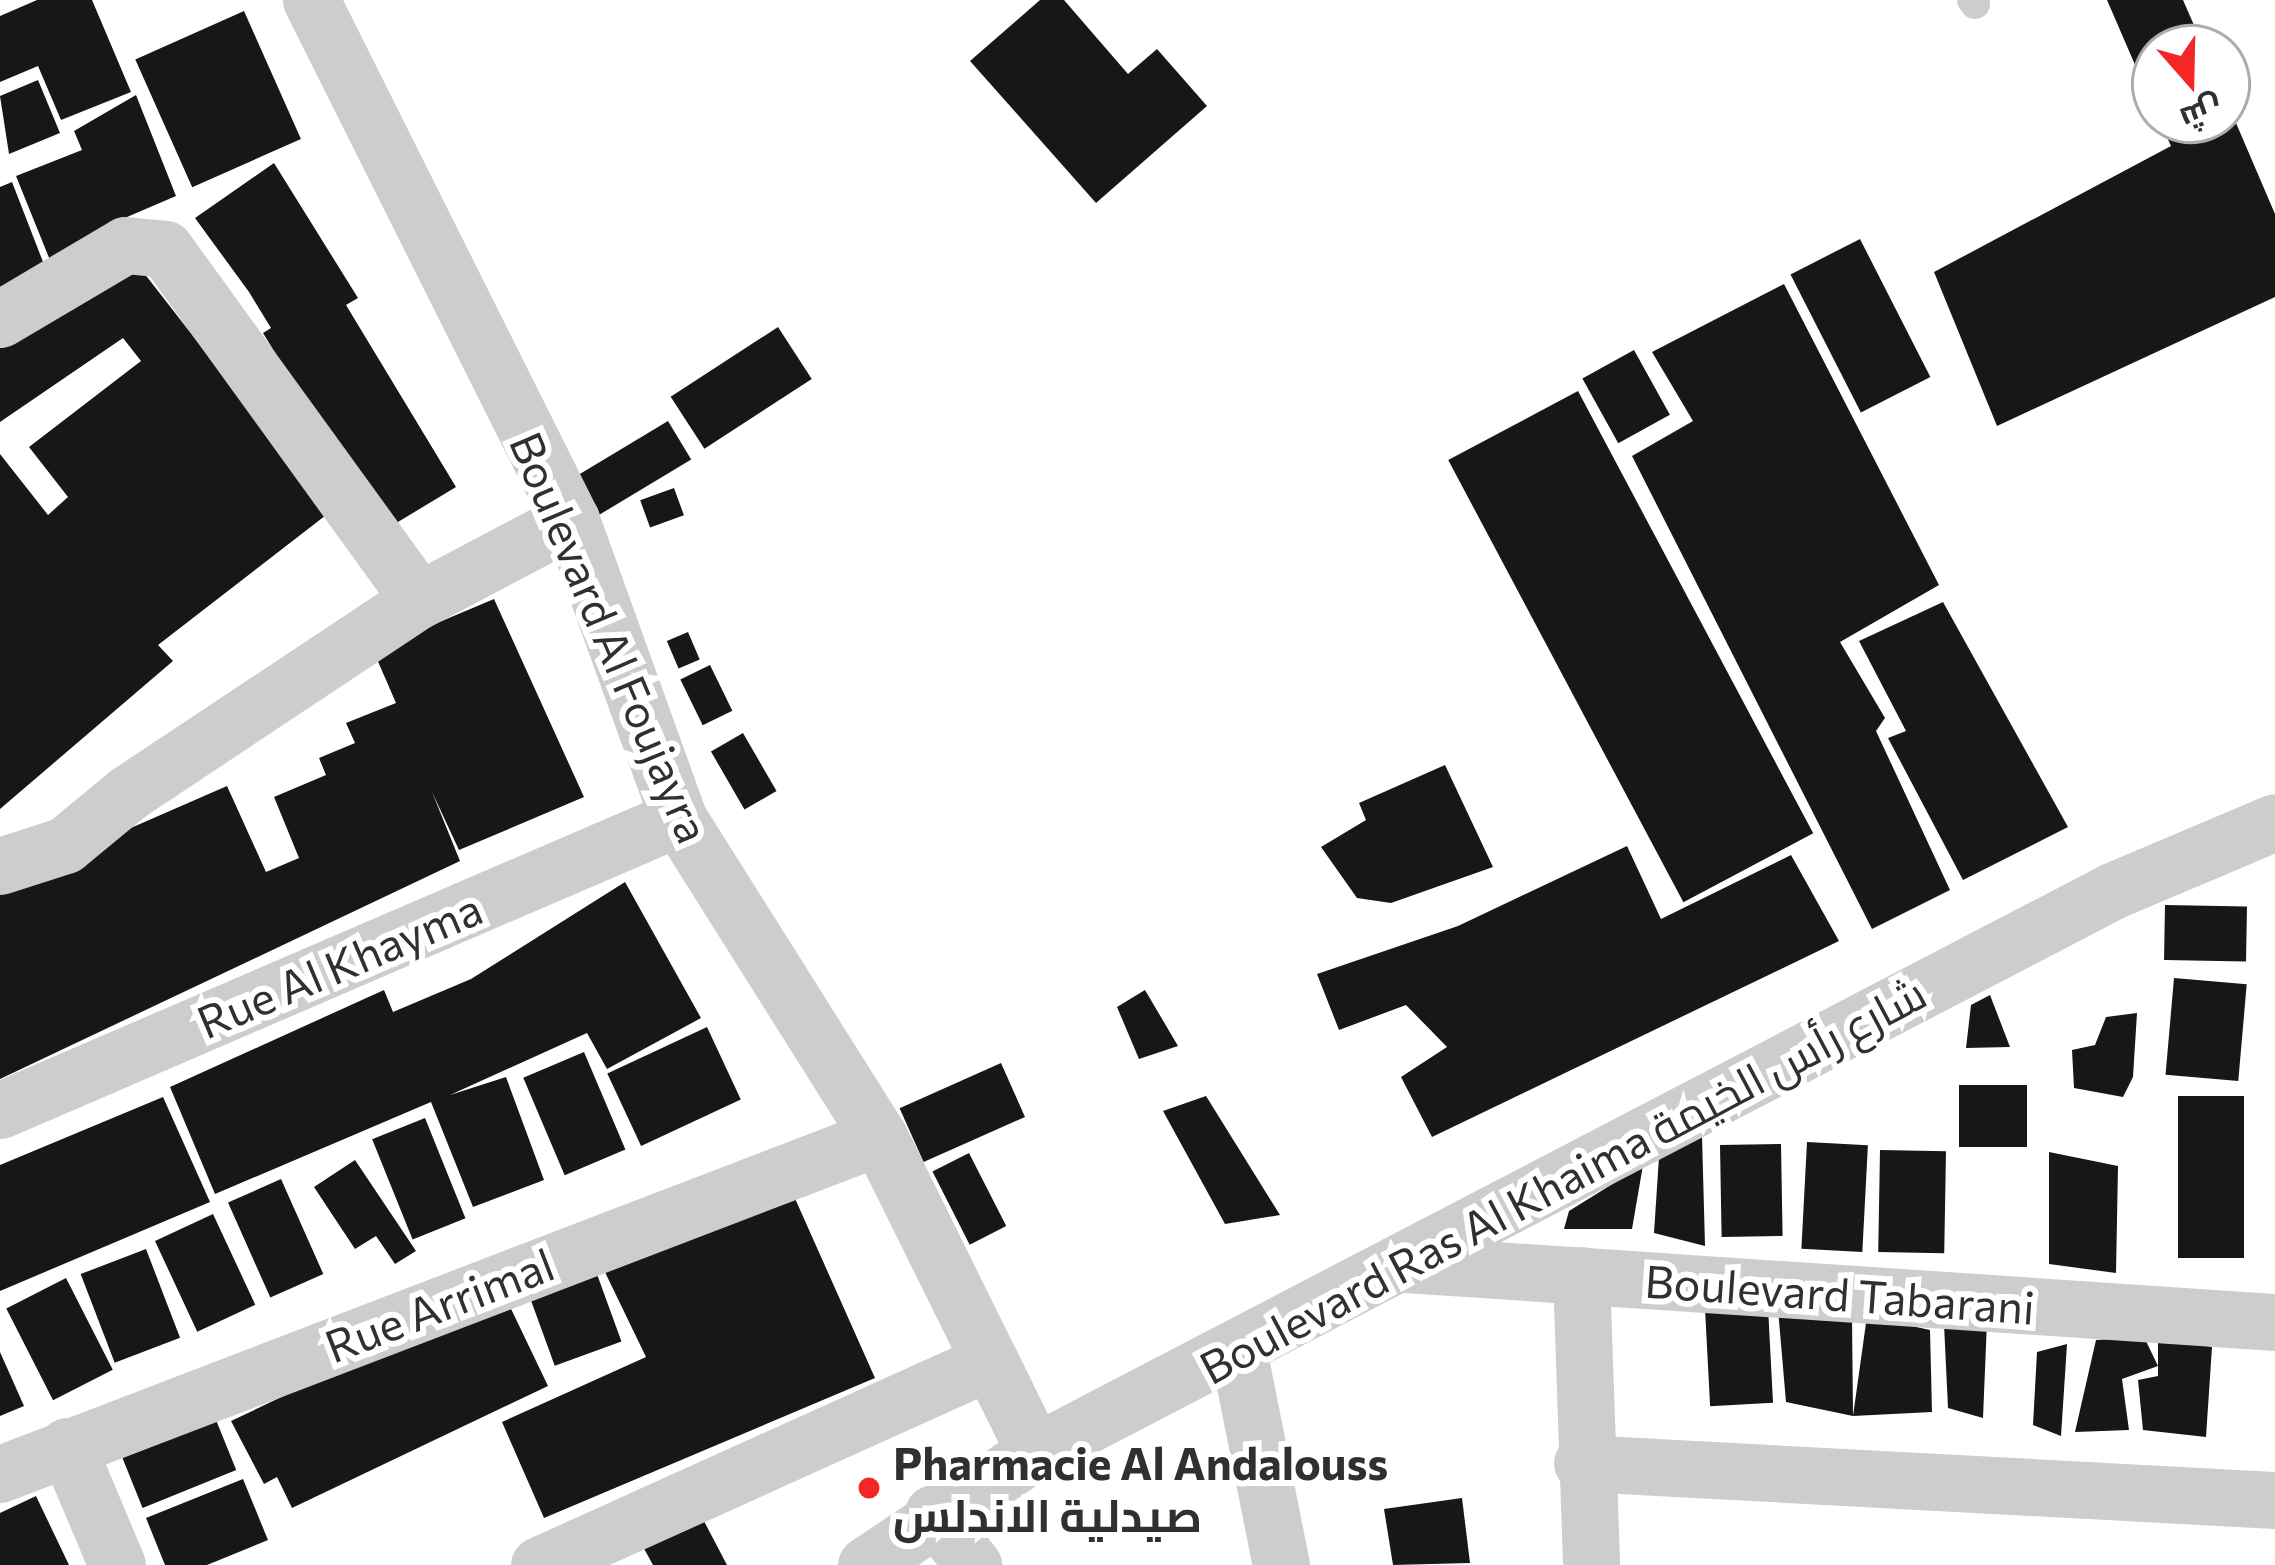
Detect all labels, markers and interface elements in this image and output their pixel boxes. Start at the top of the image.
north arrow [2131,24,2251,144]
text: ش [2176,89,2229,142]
street label: Boulevard Al Foujayra [500,424,722,850]
street label: Rue Al Khayma [189,880,489,1048]
street label: Boulevard Ras Al Khaima شارع رأس الخيمة [1190,964,1934,1394]
street label: Rue Arrimal [317,1236,561,1372]
street label: Boulevard Tabarani [1643,1252,2037,1334]
place label: Pharmacie Al Andalouss صيدلية الاندلس [893,1435,1388,1541]
marker: Pharmacie Al Andalouss صيدلية الاندلس [856,1475,882,1501]

